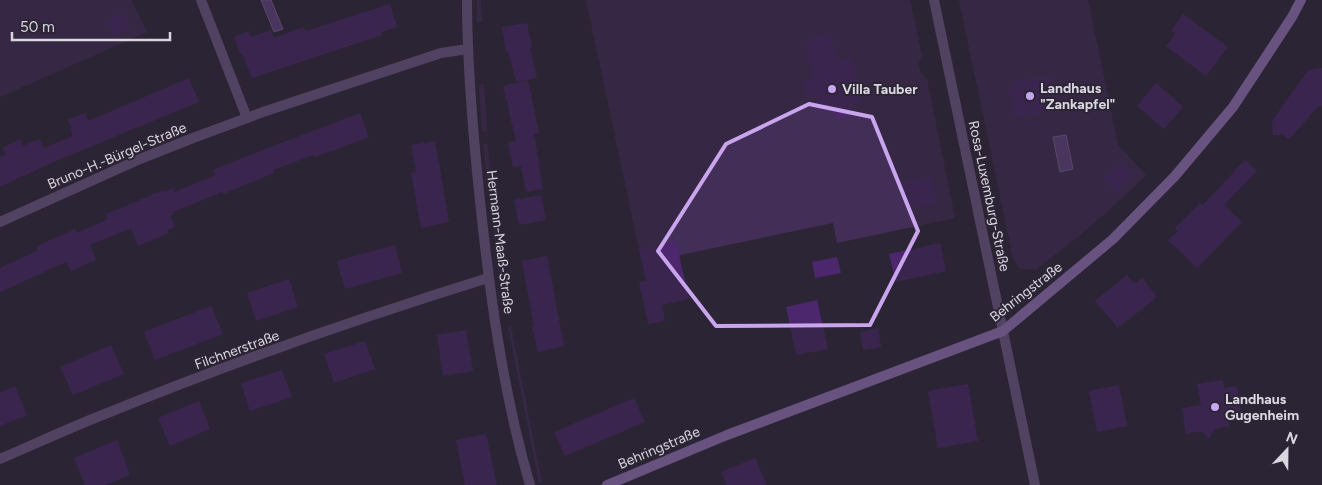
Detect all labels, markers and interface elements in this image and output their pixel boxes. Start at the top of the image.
scale bar [12,10,170,42]
text: 50 m [20,18,55,36]
place label: Landhaus "Zankapfel" [1040,80,1115,113]
place label: Villa Tauber [842,81,918,98]
marker: Villa Tauber [826,83,838,95]
marker: Landhaus "Zankapfel" [1024,90,1036,102]
street label: Bruno-H.-Bürgel-Straße [45,119,189,193]
street label: Rosa-Luxemburg-Straße [965,119,1013,273]
street label: Hermann-Maaß-Straße [483,169,517,315]
street label: Behringstraße [986,258,1066,326]
street label: Filchnerstraße [192,327,282,373]
place label: Landhaus Gugenheim [1225,391,1299,424]
marker: Landhaus Gugenheim [1209,401,1221,413]
street label: Behringstraße [616,423,703,473]
north arrow [1262,425,1312,475]
text: N [1283,429,1300,448]

